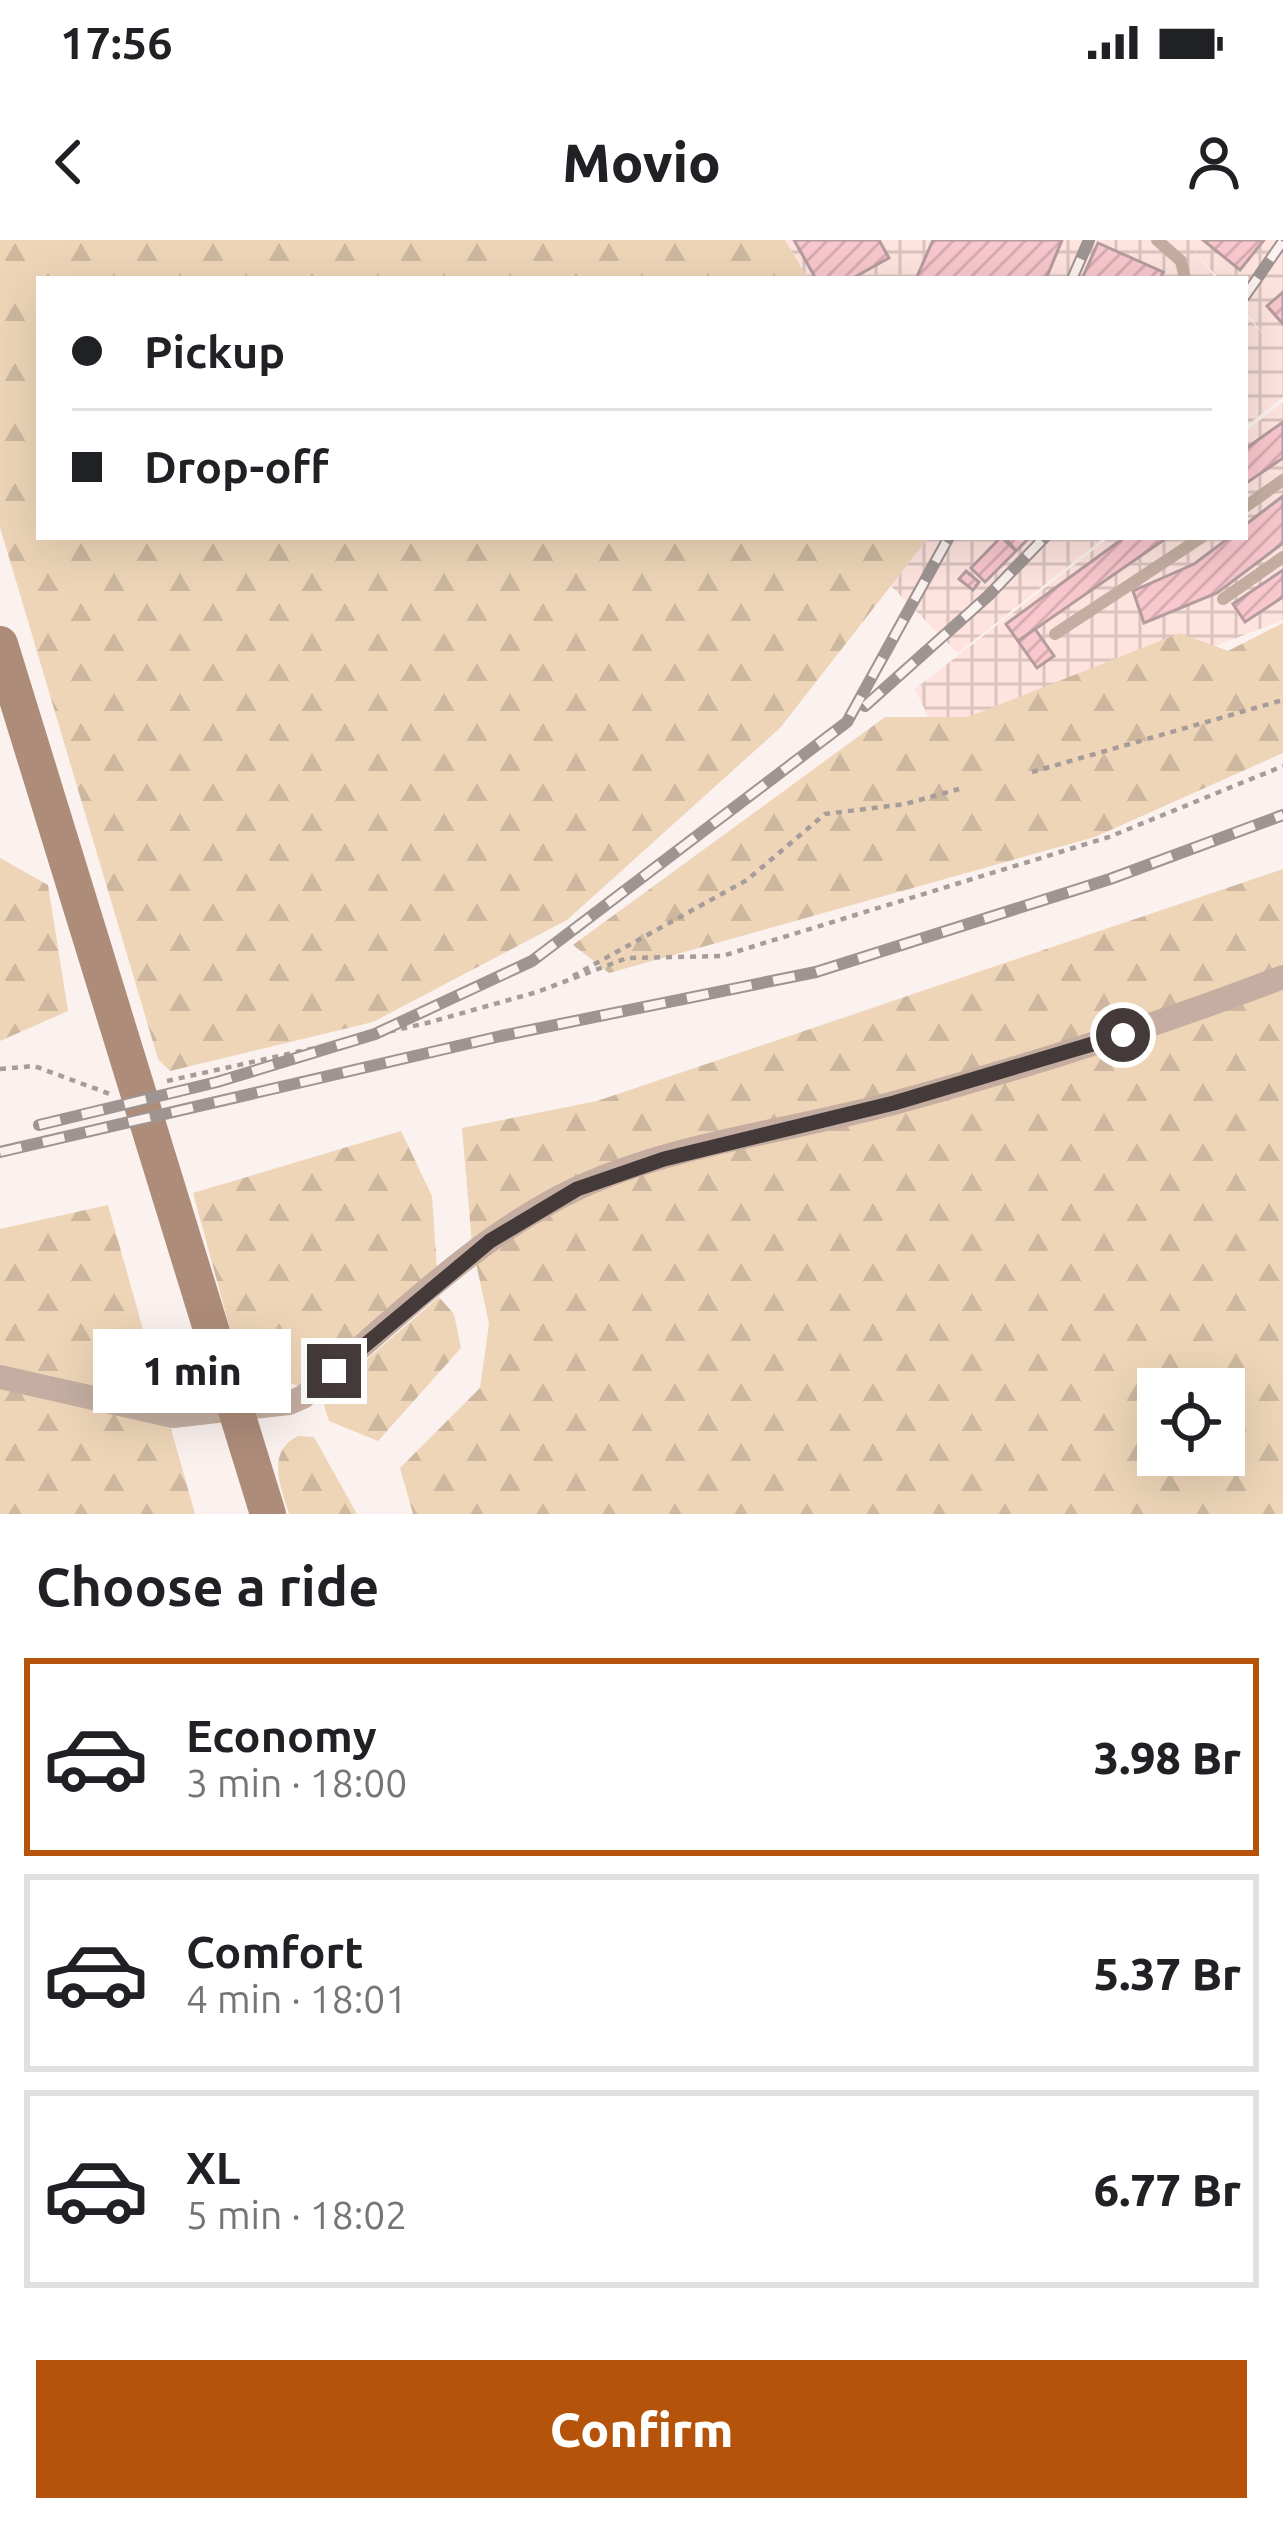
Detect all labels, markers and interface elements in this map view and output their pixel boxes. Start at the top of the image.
text: 17:56 [60,17,173,68]
icon: back [36,129,102,195]
icon: person [1181,129,1247,195]
text: Movio [562,132,721,192]
text: Pickup [144,326,285,377]
text: Drop-off [144,441,329,492]
route start [1096,1008,1150,1062]
callout: 1 min [94,1329,292,1413]
route end [307,1344,361,1398]
text: 1 min [142,1349,242,1392]
map controls [1137,1368,1245,1476]
button: locate [1137,1368,1245,1476]
text: Choose a ride [36,1556,379,1616]
icon: car [42,1703,150,1811]
text: Economy [186,1710,377,1761]
text: 3.98 Br [1094,1732,1241,1783]
text: 3 min · 18:00 [186,1761,407,1804]
icon: car [42,1919,150,2027]
text: Comfort [186,1926,363,1977]
text: 5.37 Br [1094,1948,1241,1999]
text: 4 min · 18:01 [186,1977,407,2020]
icon: car [42,2135,150,2243]
text: XL [186,2142,240,2193]
text: 6.77 Br [1094,2164,1241,2215]
text: 5 min · 18:02 [186,2193,407,2236]
button: Confirm [36,2360,1247,2498]

